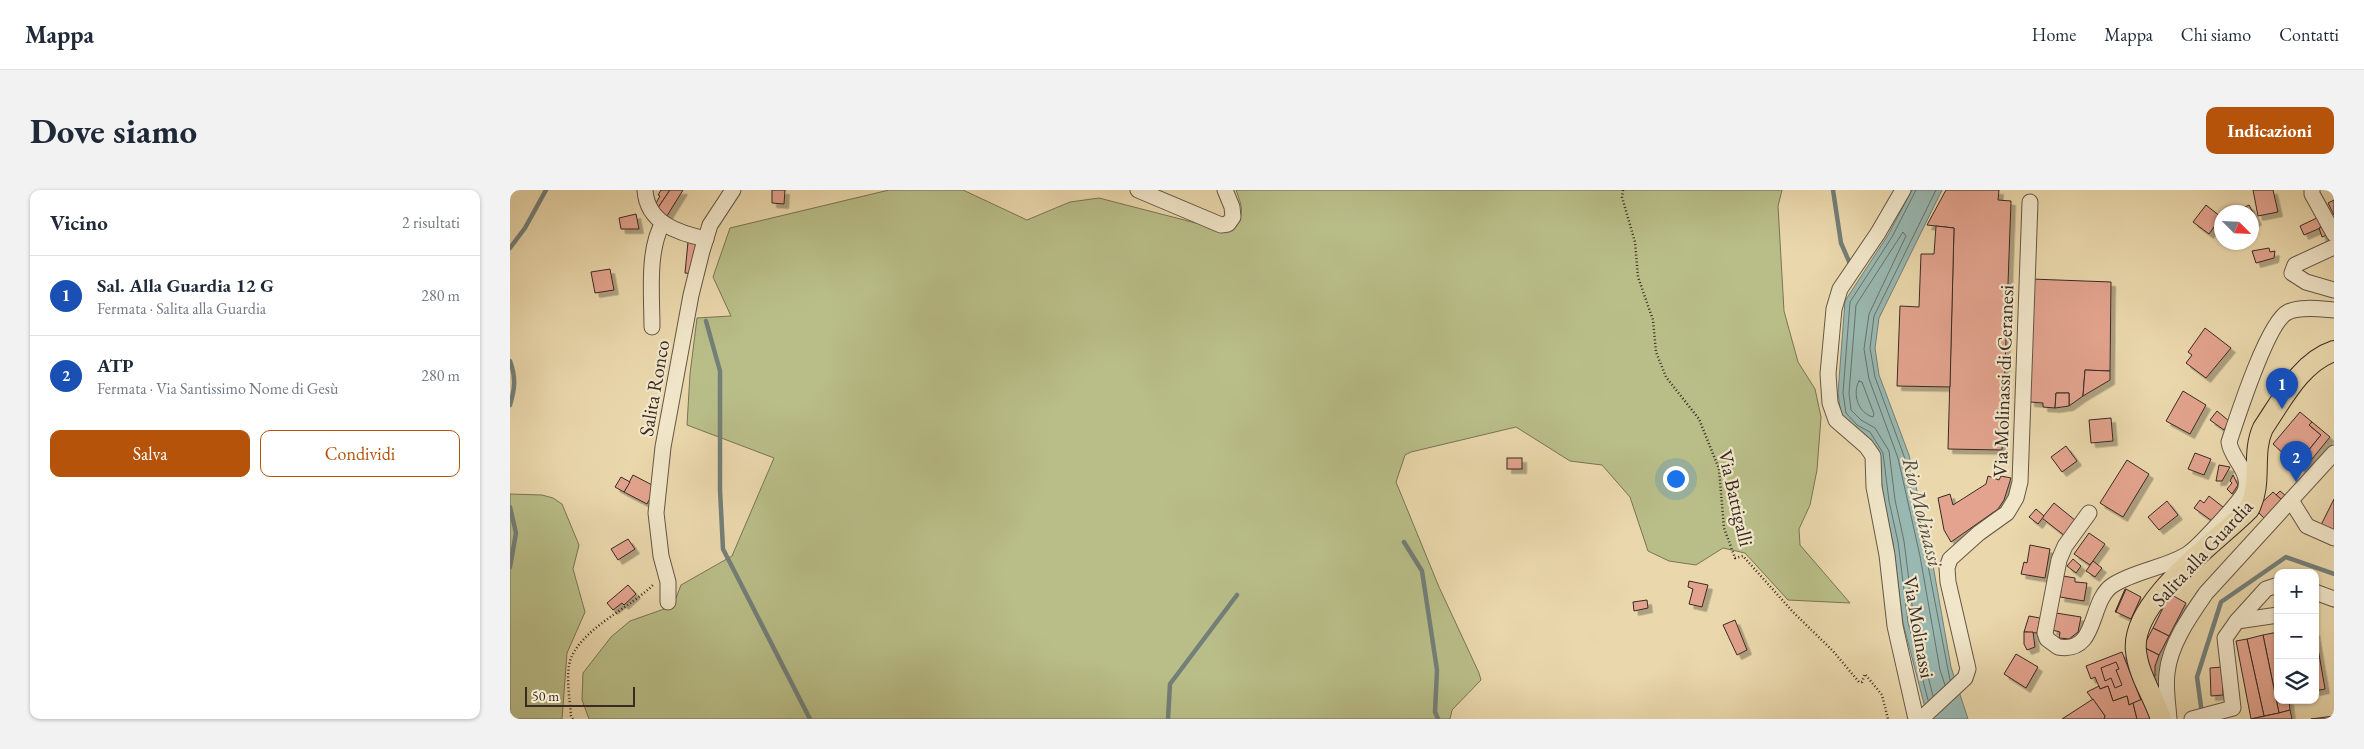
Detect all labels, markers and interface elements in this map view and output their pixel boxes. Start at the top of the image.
text: Mappa [25,19,94,50]
text: Home [2032,23,2076,46]
text: Mappa [2104,23,2153,46]
text: Chi siamo [2181,23,2251,46]
text: Contatti [2279,23,2339,46]
button: Indicazioni [2206,107,2334,154]
text: Dove siamo [30,108,197,153]
north arrow [2214,205,2259,250]
text: Vicino [50,209,108,236]
text: 2 risultati [402,212,460,233]
text: Sal. Alla Guardia 12 G [97,273,274,298]
street label: Via Molinassi di Ceranesi [1987,284,2019,478]
text: 1 [62,285,70,306]
text: 280 m [421,285,460,306]
text: Fermata · Salita alla Guardia [97,298,266,319]
street label: Salita Ronco [633,338,675,438]
text: ATP [97,353,134,378]
text: 2 [62,365,70,386]
text: 280 m [421,365,460,386]
pin: 1 [2266,368,2298,409]
text: Fermata · Via Santissimo Nome di Gesù [97,378,338,399]
button: Salva [50,430,250,477]
button: Condividi [260,430,460,477]
pin: 2 [2280,441,2312,482]
street label: Via Battigalli [1712,447,1760,549]
water label: Rio Molinassi [1896,455,1950,570]
your location [1663,466,1689,492]
street label: Salita alla Guardia [2146,494,2258,612]
map controls [2274,569,2319,704]
button: + [2274,569,2319,614]
street label: Via Molinassi [1897,574,1941,680]
button: − [2274,614,2319,659]
button: layers [2274,659,2319,704]
scale bar [525,684,635,707]
text: 50 m [532,687,559,705]

